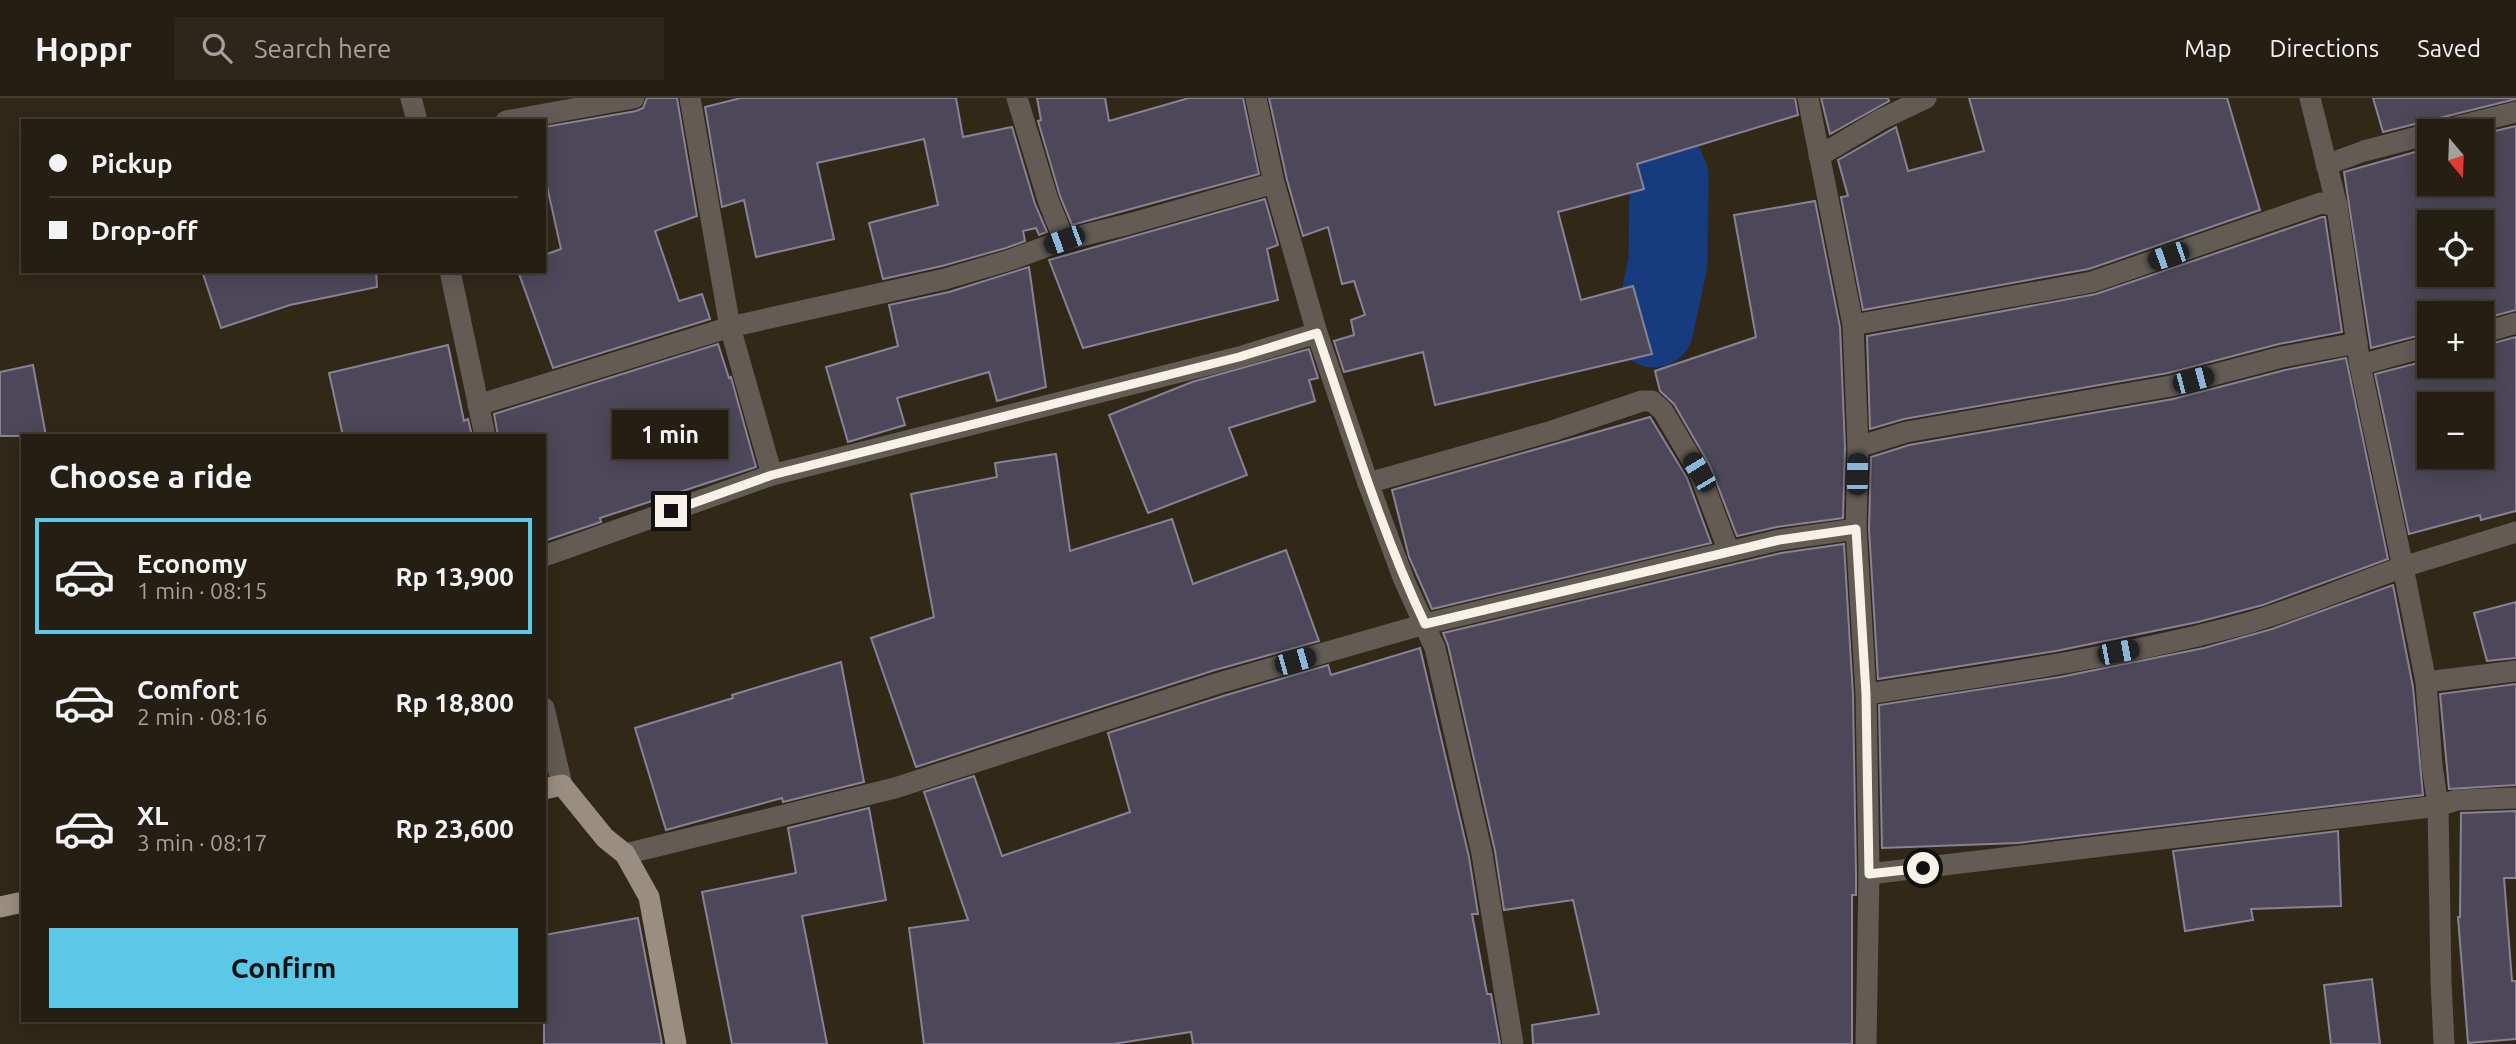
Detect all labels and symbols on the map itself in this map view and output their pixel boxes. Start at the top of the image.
north arrow [2417,119,2494,196]
car [1041,223,1088,257]
car [2145,239,2192,273]
car [2170,364,2217,396]
callout: 1 min [613,410,729,458]
car [1680,449,1719,495]
car [1847,453,1868,495]
route end [655,495,687,527]
car [2096,638,2141,666]
car [1272,645,1319,677]
route start [1907,852,1939,884]

